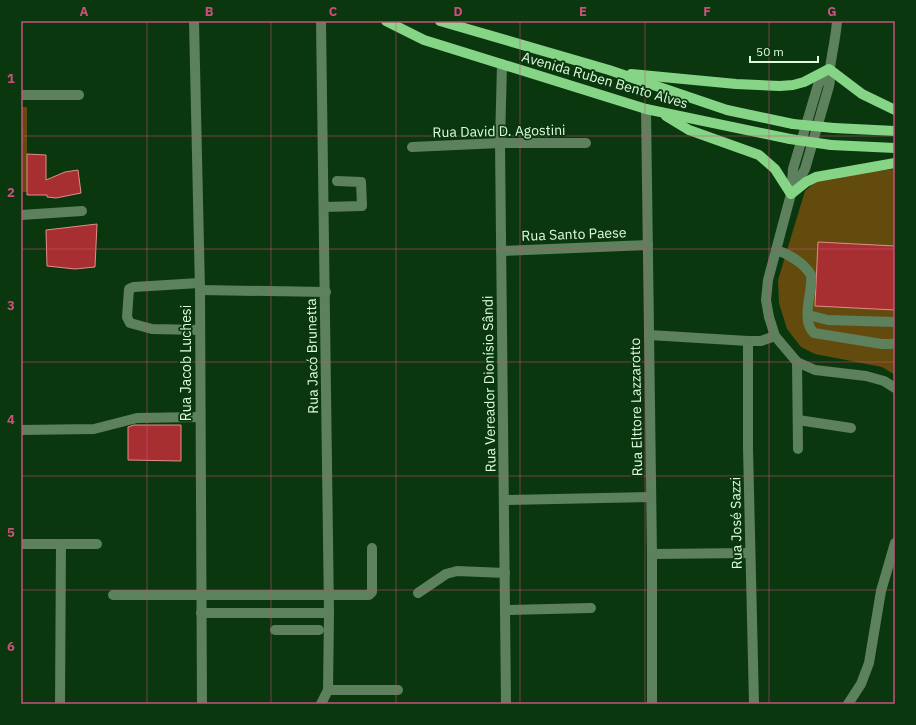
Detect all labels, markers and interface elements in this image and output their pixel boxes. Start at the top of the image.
text: A [80,3,89,20]
text: B [205,3,214,20]
text: C [329,3,338,20]
text: D [453,3,463,20]
text: E [579,3,587,20]
text: F [703,3,711,20]
text: G [827,3,837,20]
scale bar [750,38,818,64]
text: 50 m [756,44,784,59]
street label: Avenida Ruben Bento Alves [520,48,690,112]
text: 1 [7,70,15,87]
street label: Rua David D. Agostini [432,121,566,141]
text: 2 [7,184,15,201]
street label: Rua Santo Paese [521,223,627,245]
street label: Rua Vereador Dionísio Sândi [478,295,500,473]
text: 3 [7,297,15,314]
street label: Rua Jacó Brunetta [302,298,322,414]
street label: Rua Jacob Luchesi [177,305,195,421]
street label: Rua Elttore Lazzarotto [626,337,646,476]
text: 4 [7,411,15,428]
street label: Rua José Sazzi [726,477,746,569]
text: 5 [7,524,15,541]
text: 6 [7,638,15,655]

